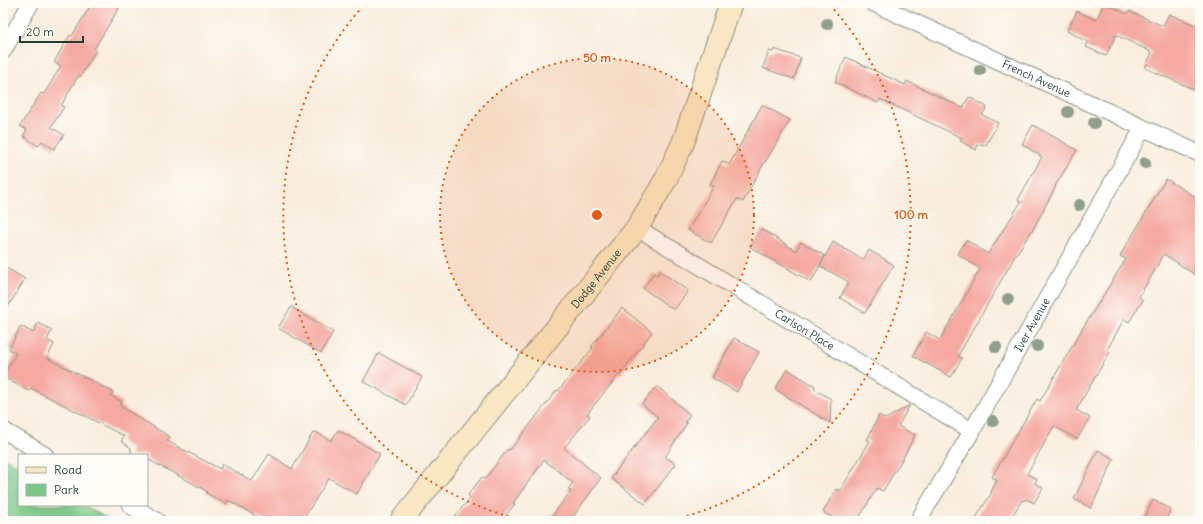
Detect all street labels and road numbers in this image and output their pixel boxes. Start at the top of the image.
street label: French Avenue [1000,57,1073,100]
street label: Dodge Avenue [568,246,624,311]
street label: Iver Avenue [1011,295,1053,354]
street label: Carlson Place [772,306,837,353]

